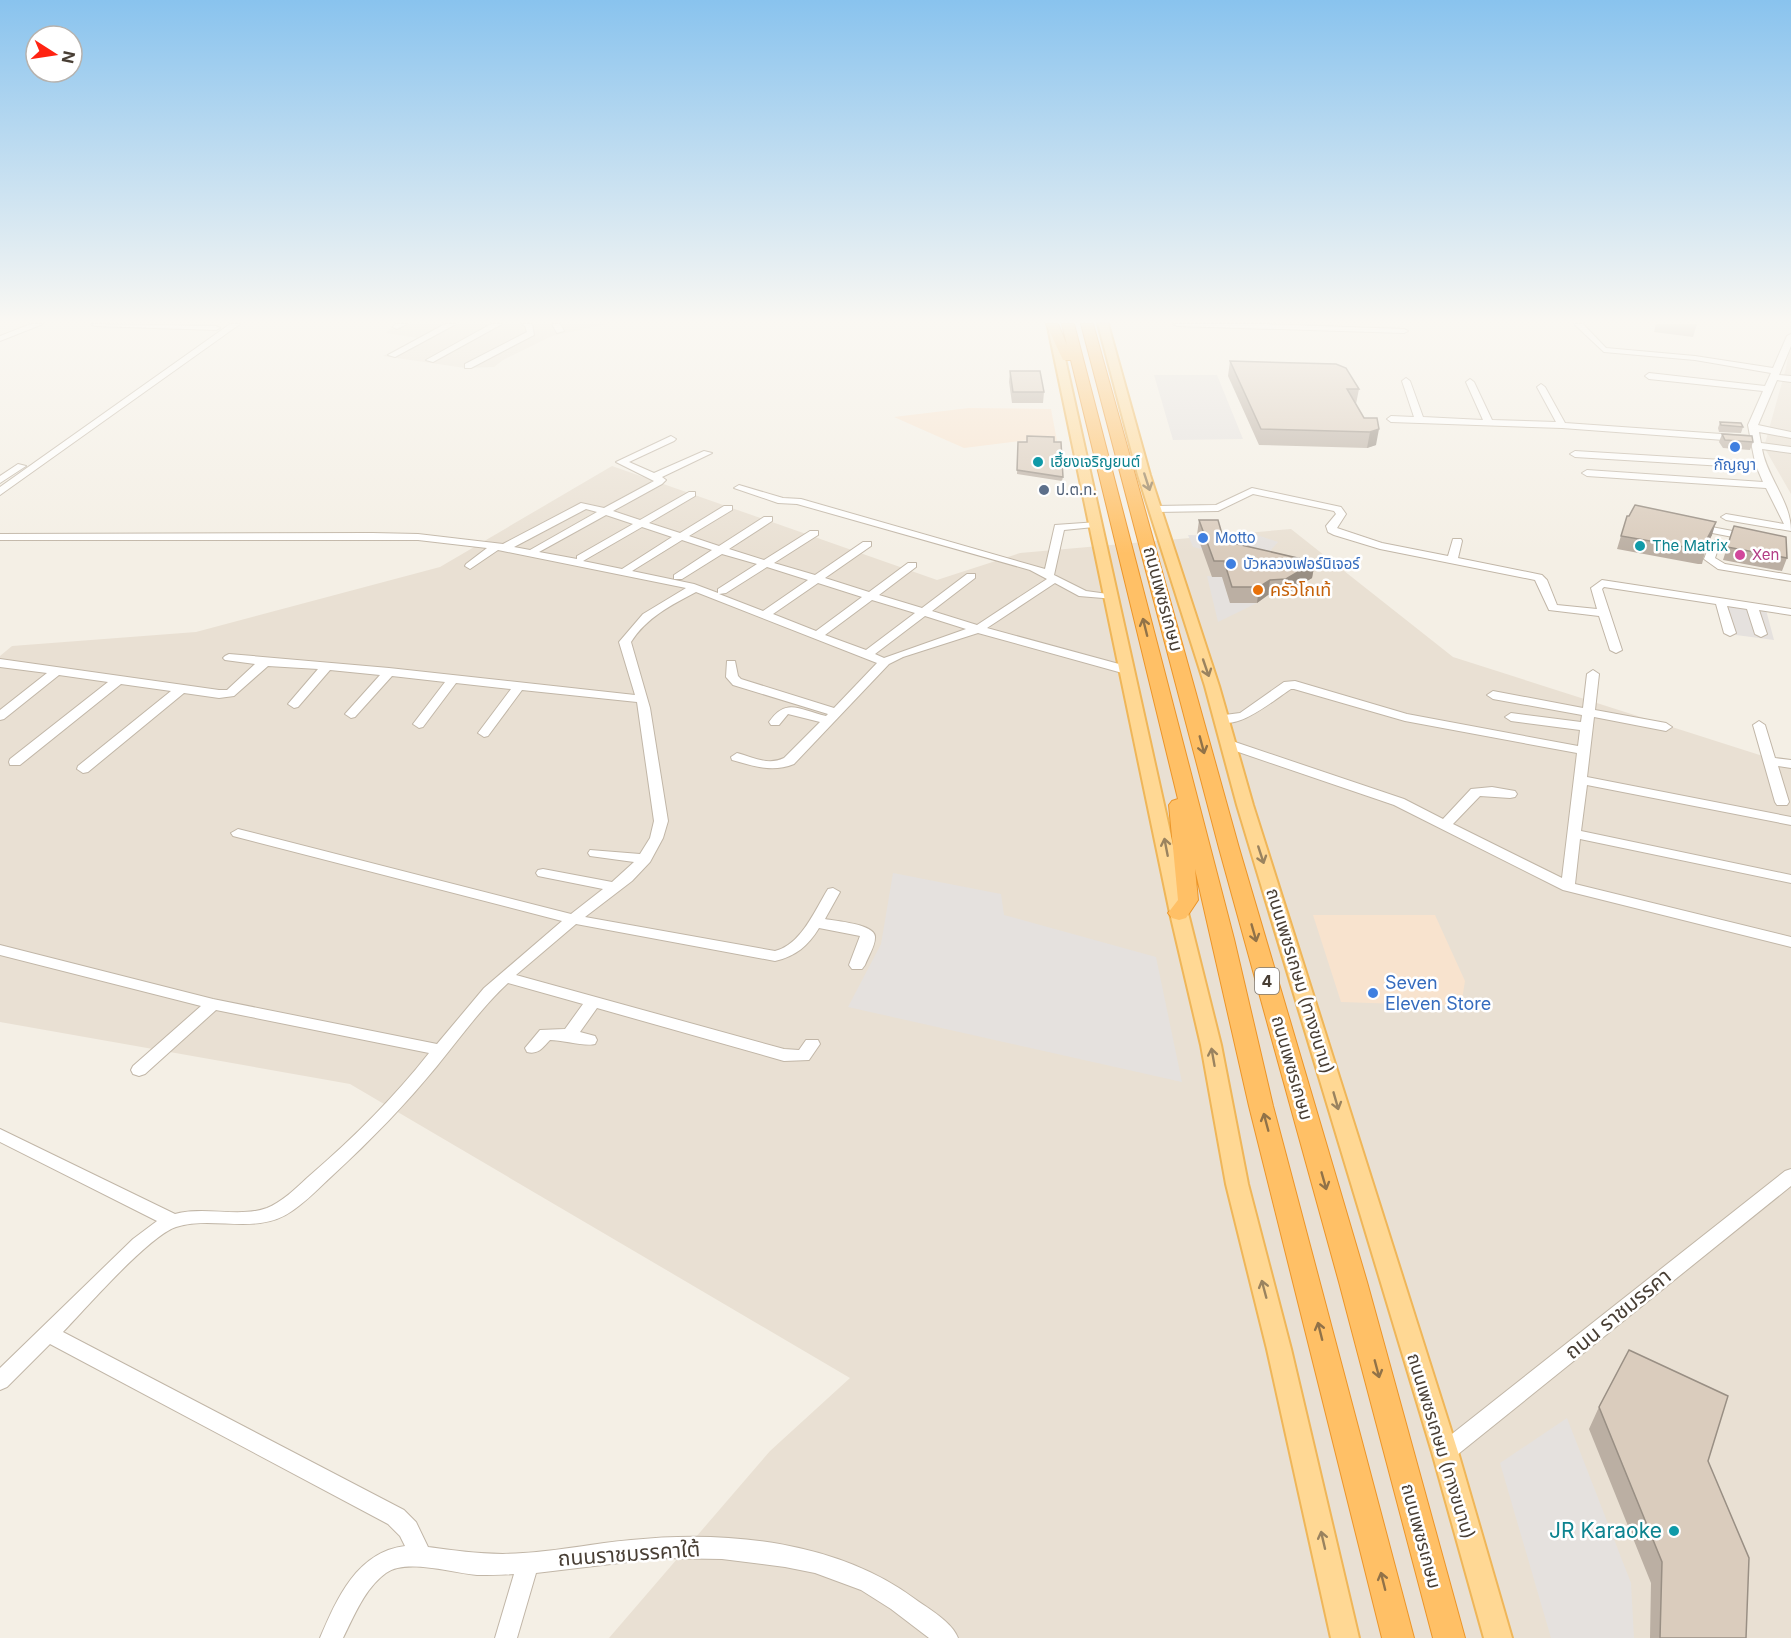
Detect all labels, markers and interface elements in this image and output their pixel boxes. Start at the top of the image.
north arrow [24,24,84,84]
text: N [58,49,80,65]
marker: กัญญา [1728,440,1742,454]
place label: เฮี้ยงเจริญยนต์ [1050,451,1140,471]
marker: เฮี้ยงเจริญยนต์ [1031,455,1045,469]
place label: กัญญา [1714,455,1756,474]
one-way arrow [1142,472,1153,491]
place label: ป.ต.ท. [1056,480,1097,499]
marker: ป.ต.ท. [1037,483,1051,497]
place label: Motto [1215,528,1256,547]
marker: Motto [1196,531,1210,545]
place label: The Matrix [1652,536,1728,555]
marker: The Matrix [1633,539,1647,553]
street label: ถนนเพชรเกษม [1139,544,1188,654]
place label: Xen [1752,545,1779,564]
marker: Xen [1733,548,1747,562]
place label: บัวหลวงเฟอร์นิเจอร์ [1243,554,1360,573]
marker: บัวหลวงเฟอร์นิเจอร์ [1224,557,1238,571]
place label: ครัวโกเท้ [1270,579,1331,600]
marker: ครัวโกเท้ [1251,583,1265,597]
one-way arrow [1138,617,1150,636]
one-way arrow [1201,658,1212,677]
one-way arrow [1197,735,1209,754]
one-way arrow [1160,837,1171,857]
one-way arrow [1256,845,1267,864]
street label: ถนนเพชรเกษม (ทางขนาน) [1261,886,1339,1076]
one-way arrow [1248,923,1260,942]
road number: 4 [1255,968,1279,994]
place label: Seven Eleven Store [1385,972,1491,1014]
marker: Seven Eleven Store [1366,986,1380,1000]
street label: ถนนเพชรเกษม [1267,1013,1317,1123]
one-way arrow [1207,1048,1218,1068]
one-way arrow [1331,1091,1343,1110]
one-way arrow [1259,1113,1271,1132]
one-way arrow [1319,1172,1331,1191]
street label: ถนน ราชมรรคา [1560,1263,1676,1364]
one-way arrow [1257,1280,1269,1299]
one-way arrow [1314,1322,1325,1341]
street label: ถนนเพชรเกษม (ทางขนาน) [1402,1351,1480,1541]
one-way arrow [1371,1359,1383,1378]
street label: ถนนเพชรเกษม [1397,1481,1445,1591]
place label: JR Karaoke [1549,1518,1662,1543]
marker: JR Karaoke [1667,1524,1681,1538]
one-way arrow [1316,1531,1328,1550]
street label: ถนนราชมรรคาใต้ [557,1536,701,1571]
one-way arrow [1377,1572,1389,1591]

